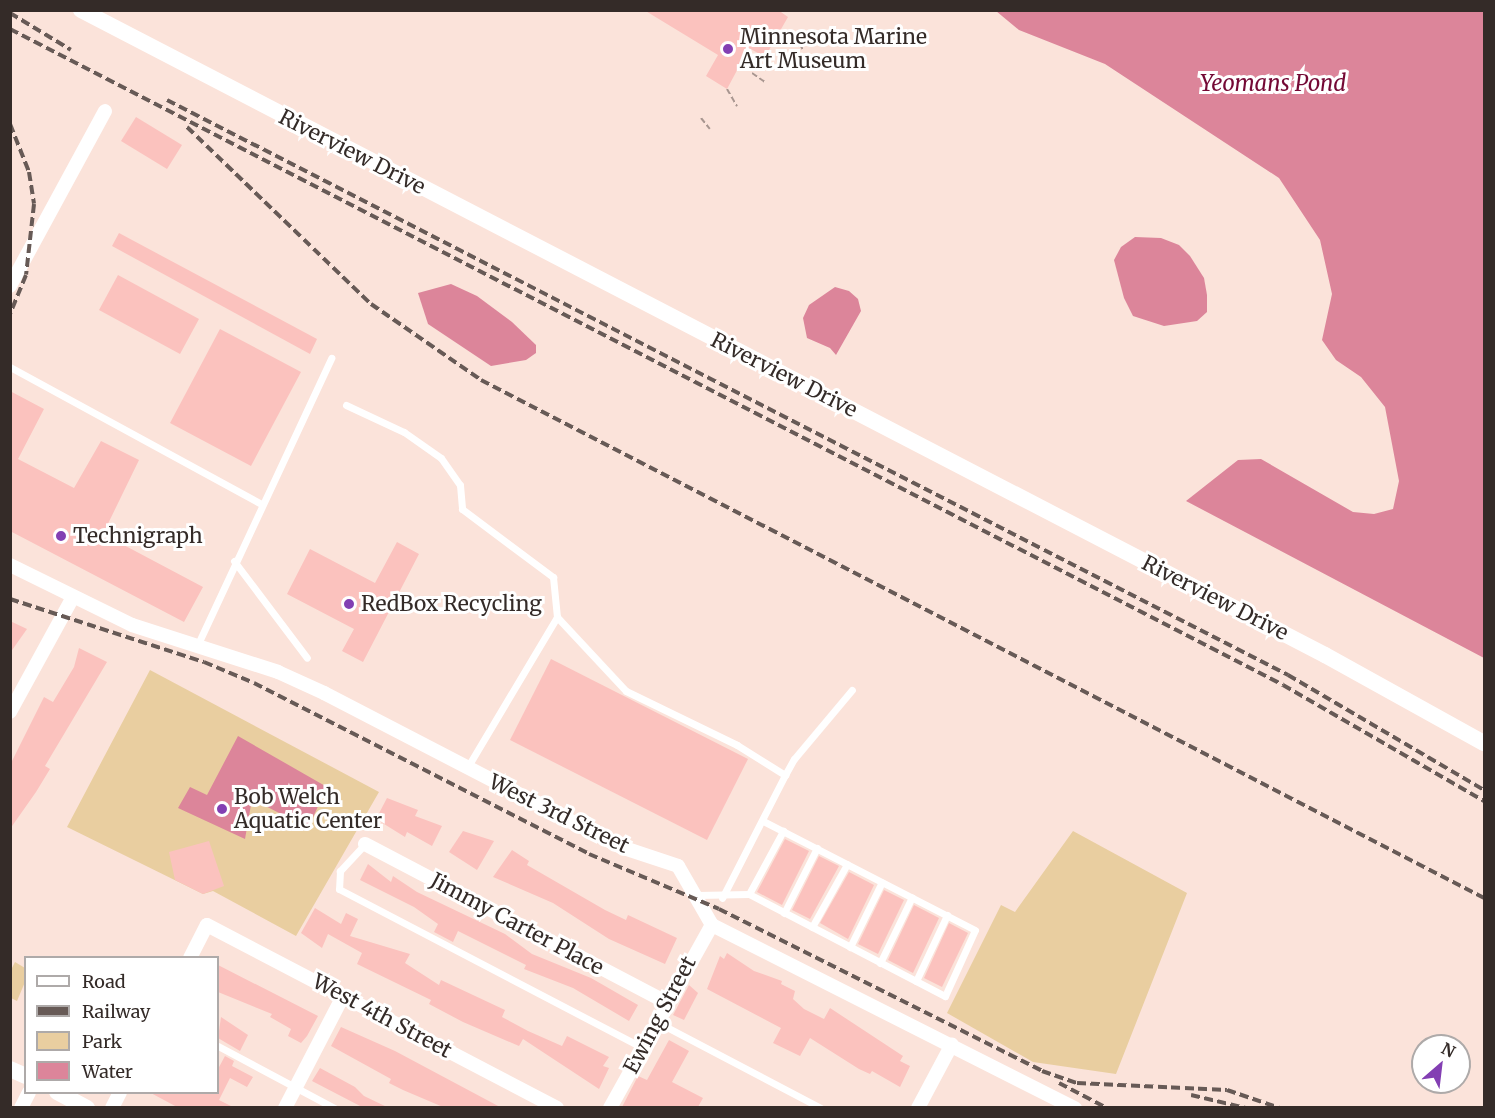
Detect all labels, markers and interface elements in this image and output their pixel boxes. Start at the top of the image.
place label: Minnesota Marine Art Museum [740,24,927,74]
marker: Minnesota Marine Art Museum [721,42,735,56]
water label: Yeomans Pond [1200,71,1346,97]
street label: Riverview Drive [275,104,429,200]
street label: Riverview Drive [707,327,861,423]
place label: Technigraph [73,523,203,549]
marker: Technigraph [54,529,68,543]
street label: Riverview Drive [1138,550,1292,646]
place label: RedBox Recycling [361,591,542,617]
marker: RedBox Recycling [342,597,356,611]
street label: West 3rd Street [485,769,633,859]
place label: Bob Welch Aquatic Center [234,784,382,834]
marker: Bob Welch Aquatic Center [215,802,229,816]
street label: Jimmy Carter Place [426,868,608,980]
street label: Ewing Street [619,952,701,1078]
legend [24,956,219,1094]
street label: West 4th Street [308,969,456,1063]
text: Road [82,970,126,993]
text: Railway [82,1000,150,1023]
text: Park [82,1030,122,1053]
north arrow [1411,1034,1471,1094]
text: N [1438,1038,1459,1062]
text: Water [82,1060,133,1083]

